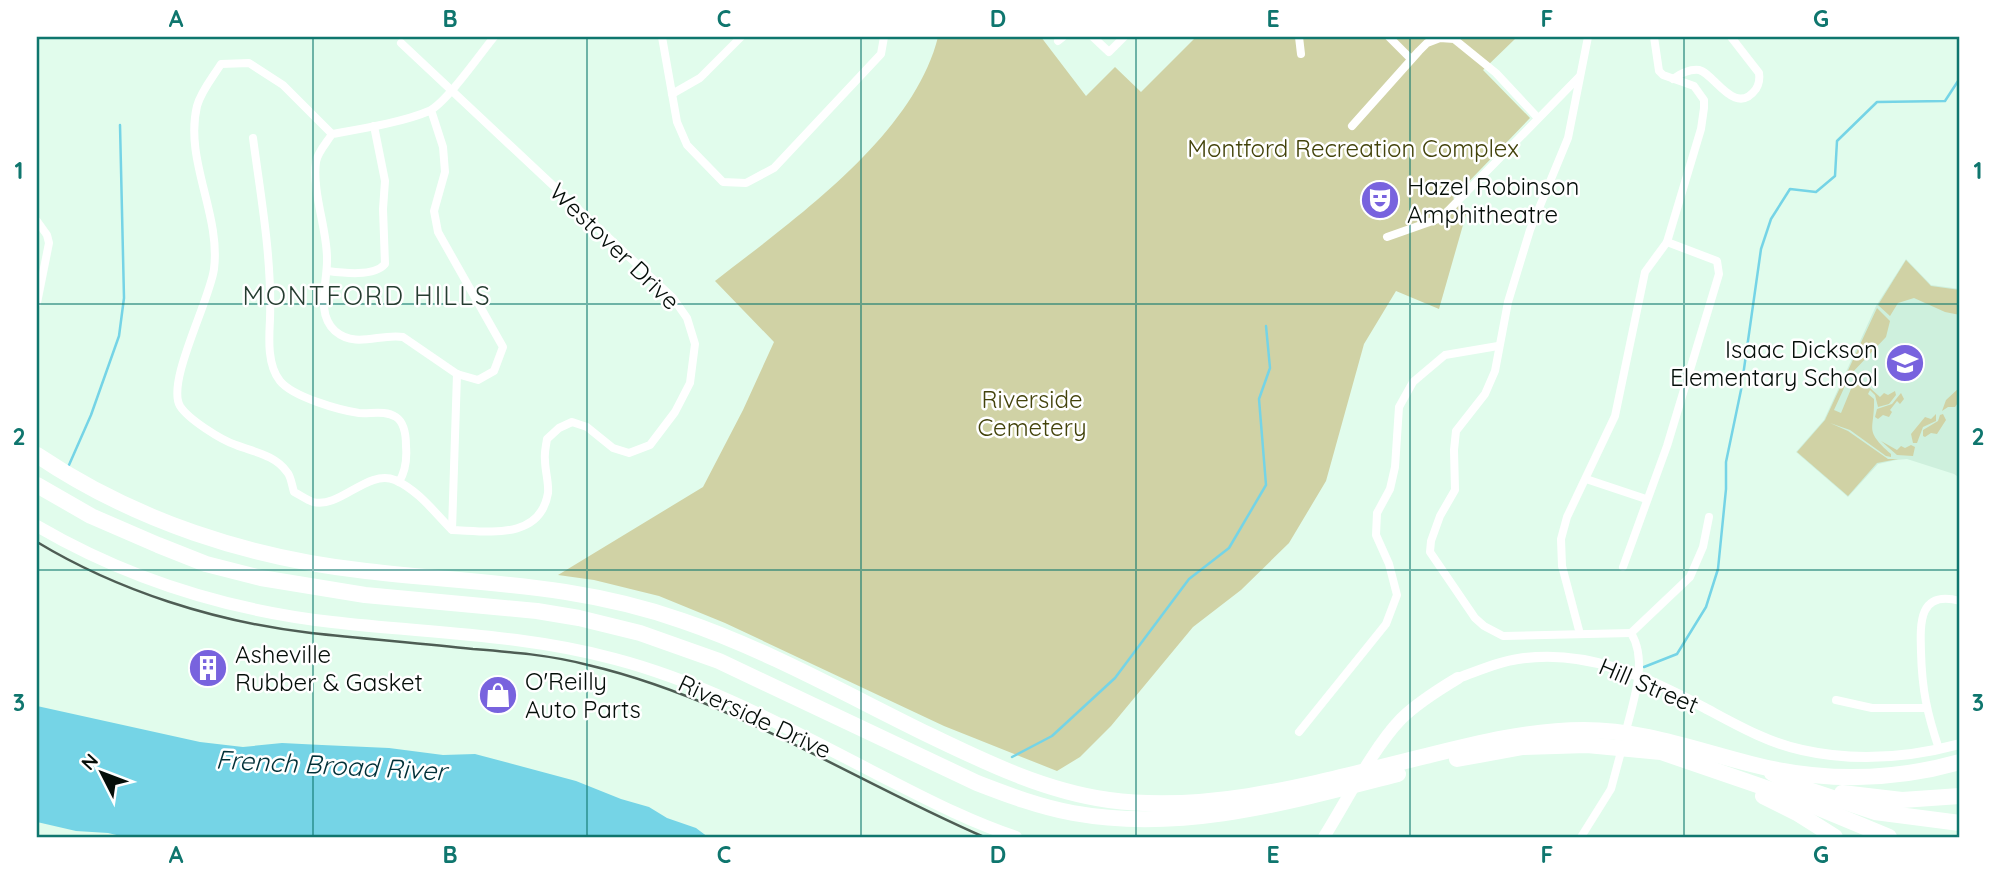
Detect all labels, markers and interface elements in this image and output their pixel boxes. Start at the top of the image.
text: A [169,4,184,33]
text: B [442,4,458,33]
text: C [717,4,731,33]
text: D [990,4,1006,33]
text: E [1266,4,1280,33]
text: F [1541,4,1553,33]
text: G [1813,4,1829,33]
park label: Montford Recreation Complex [1187,133,1519,163]
text: 1 [15,156,23,185]
text: 1 [1974,156,1982,185]
place label: Hazel Robinson Amphitheatre [1407,171,1579,229]
street label: Westover Drive [544,176,686,316]
theatre icon: Hazel Robinson Amphitheatre [1359,179,1401,221]
district label: MONTFORD HILLS [242,279,492,312]
place label: Isaac Dickson Elementary School [1670,334,1878,392]
school or university icon: Isaac Dickson Elementary School [1884,342,1926,384]
park label: Riverside Cemetery [977,384,1087,442]
text: 2 [12,422,26,451]
text: 2 [1971,422,1985,451]
place label: Asheville Rubber & Gasket [235,639,423,697]
building icon: Asheville Rubber & Gasket [187,647,229,689]
street label: Hill Street [1595,651,1703,719]
place label: O'Reilly Auto Parts [525,666,641,724]
street label: Riverside Drive [674,667,836,765]
shop icon: O'Reilly Auto Parts [477,674,519,716]
text: 3 [13,688,25,717]
text: 3 [1972,688,1984,717]
north arrow [66,738,136,808]
water label: French Broad River [215,742,450,788]
text: N [76,748,103,775]
text: A [169,840,184,869]
text: B [442,840,458,869]
text: C [717,840,731,869]
text: D [990,840,1006,869]
text: E [1266,840,1280,869]
text: F [1541,840,1553,869]
text: G [1813,840,1829,869]

